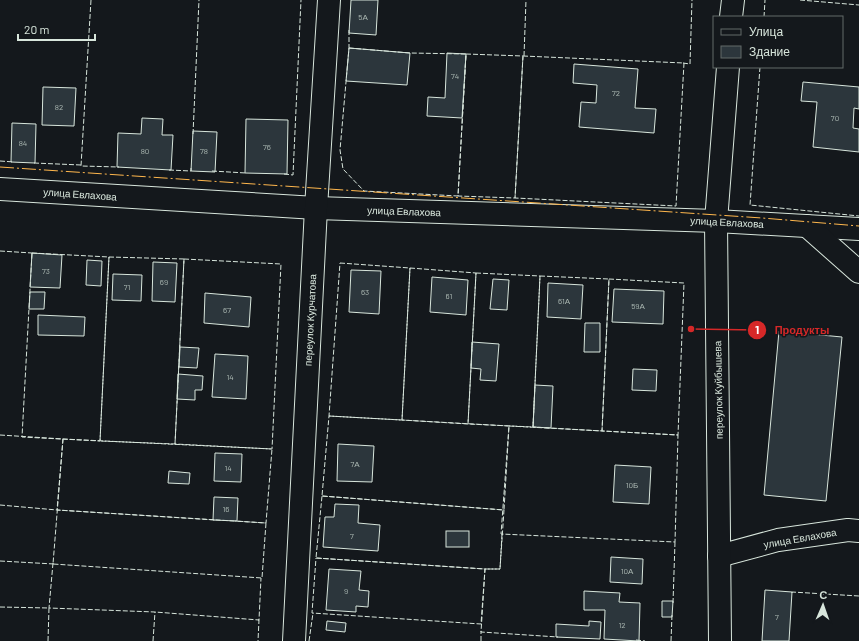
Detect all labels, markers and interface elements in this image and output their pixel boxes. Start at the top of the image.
house number: 5А [358,12,368,22]
scale bar [18,16,95,42]
legend [713,16,843,68]
text: 20 m [24,22,50,36]
text: Улица [749,24,783,39]
text: Здание [749,44,790,59]
house number: 74 [451,71,459,81]
house number: 72 [612,88,620,98]
house number: 82 [55,102,63,112]
house number: 70 [831,113,839,123]
house number: 84 [19,138,27,148]
house number: 76 [263,142,271,152]
house number: 80 [141,146,149,156]
house number: 78 [200,146,208,156]
street label: улица Евлахова [43,185,118,203]
street label: улица Евлахова [367,204,442,218]
street label: улица Евлахова [690,214,765,230]
house number: 73 [42,266,50,276]
street label: переулок Курчатова [302,273,318,366]
house number: 69 [160,277,168,287]
house number: 71 [124,282,131,292]
house number: 63 [361,287,369,297]
house number: 61 [446,291,453,301]
house number: 61А [558,296,571,306]
house number: 59А [631,301,645,311]
house number: 67 [223,305,231,315]
callout: Продукты [747,319,837,342]
text: 1 [755,322,759,336]
text: Продукты [775,323,829,336]
street label: переулок Куйбышева [711,340,725,439]
house number: 14 [226,372,234,382]
house number: 7А [350,459,360,469]
house number: 14 [224,463,232,473]
house number: 10Б [626,480,638,490]
house number: 16 [223,504,229,514]
street label: улица Евлахова [763,526,838,550]
house number: 7 [350,531,354,541]
house number: 10А [621,566,634,576]
north arrow [803,585,843,625]
house number: 9 [344,586,348,596]
text: С [819,588,828,601]
house number: 7 [775,612,779,622]
house number: 12 [618,620,626,630]

